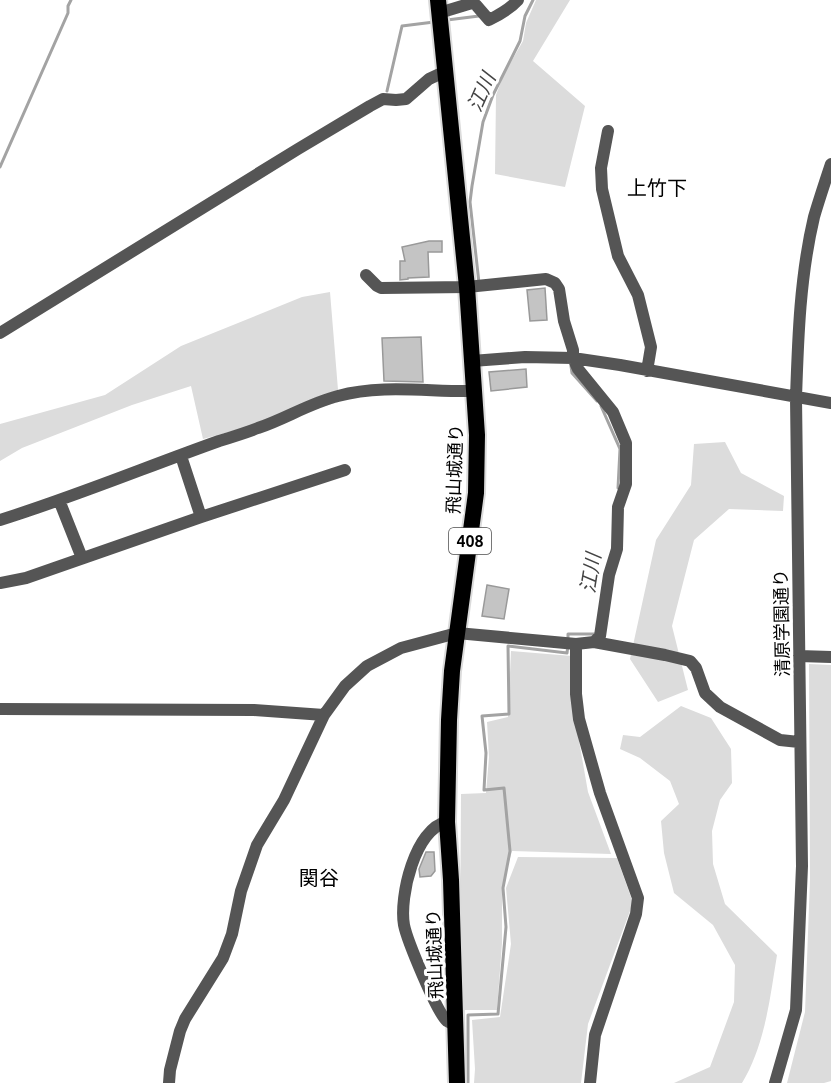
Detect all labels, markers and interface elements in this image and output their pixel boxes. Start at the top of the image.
water label: 江川 [462,67,500,115]
district label: 上竹下 [627,176,687,199]
street label: 飛山城通り [442,424,466,514]
road number: 408 [449,528,491,554]
water label: 江川 [576,549,605,595]
street label: 清原学園通り [770,569,792,677]
district label: 関谷 [299,866,339,889]
street label: 飛山城通り [422,909,446,999]

